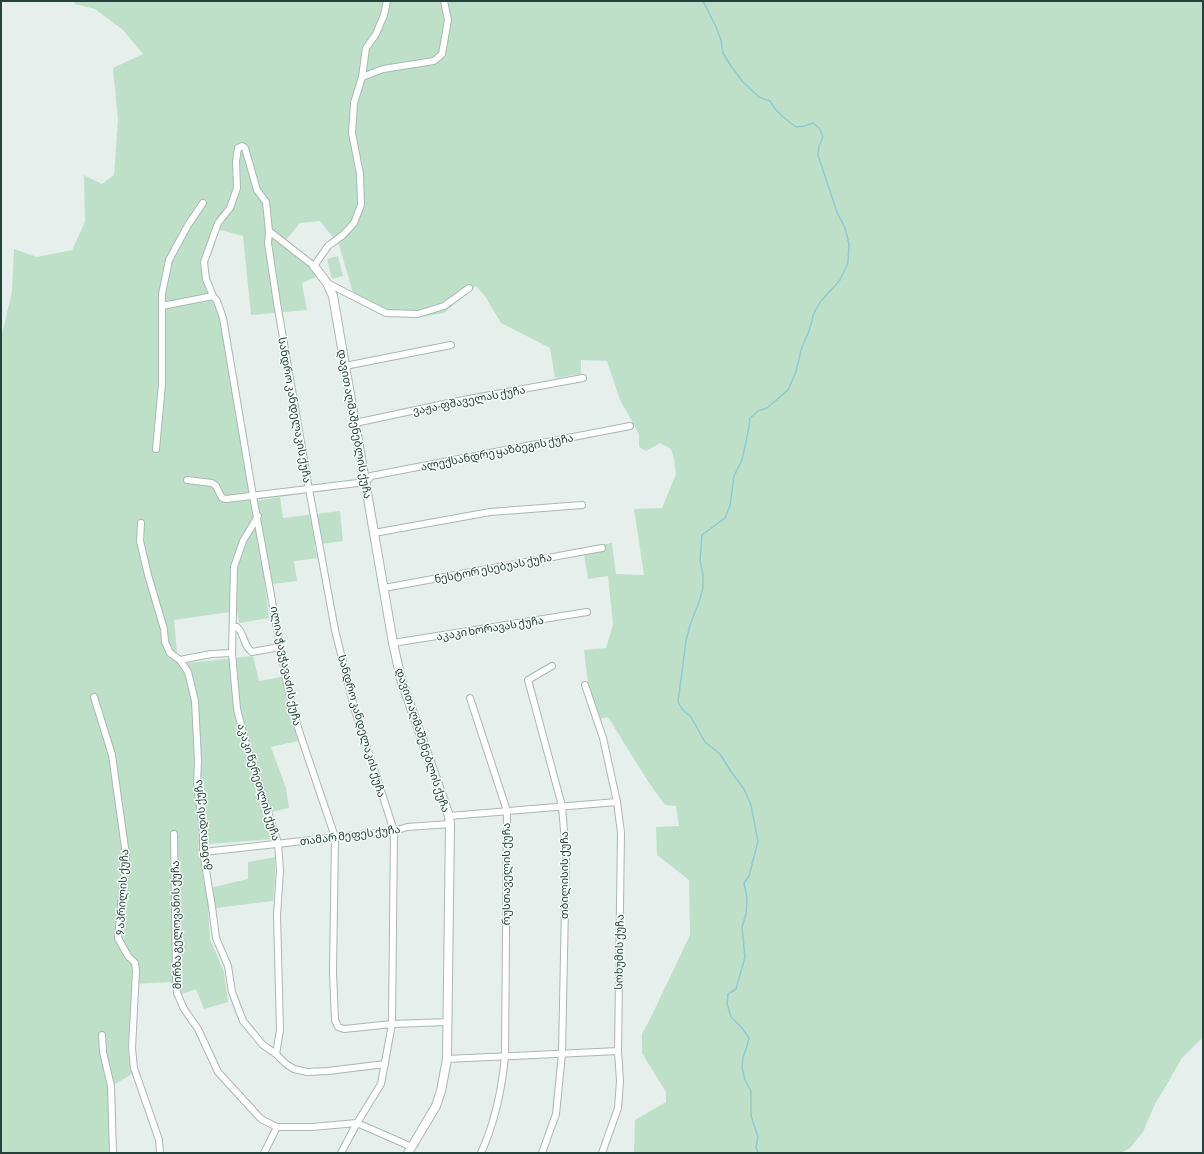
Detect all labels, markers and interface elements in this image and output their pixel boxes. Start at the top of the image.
street label: სანდრო კანდელაკის ქუჩა [275,336,314,484]
street label: დავით აღმაშენებლის ქუჩა [335,348,374,500]
street label: ვაჟა-ფშაველას ქუჩა [412,383,527,418]
street label: ალექსანდრე ყაზბეგის ქუჩა [420,431,575,474]
street label: ნესტორ ესებუას ქუჩა [433,551,553,586]
street label: ილია ჭავჭავაძის ქუჩა [268,605,303,727]
street label: აკაკი ხორავას ქუჩა [435,614,545,643]
street label: სანდრო კანდელაკის ქუჩა [335,653,388,799]
street label: დავით აღმაშენებლის ქუჩა [393,666,452,814]
street label: აკაკი წერეთლის ქუჩა [234,722,283,843]
street label: განთიადის ქუჩა [192,779,213,871]
street label: თამარ მეფეს ქუჩა [299,823,401,848]
street label: რუსთაველის ქუჩა [500,823,513,925]
street label: თბილისის ქუჩა [558,831,571,919]
street label: 9 აპრილის ქუჩა [114,849,131,935]
street label: მირზა გელოვანის ქუჩა [169,860,184,990]
street label: სოხუმის ქუჩა [612,914,627,990]

